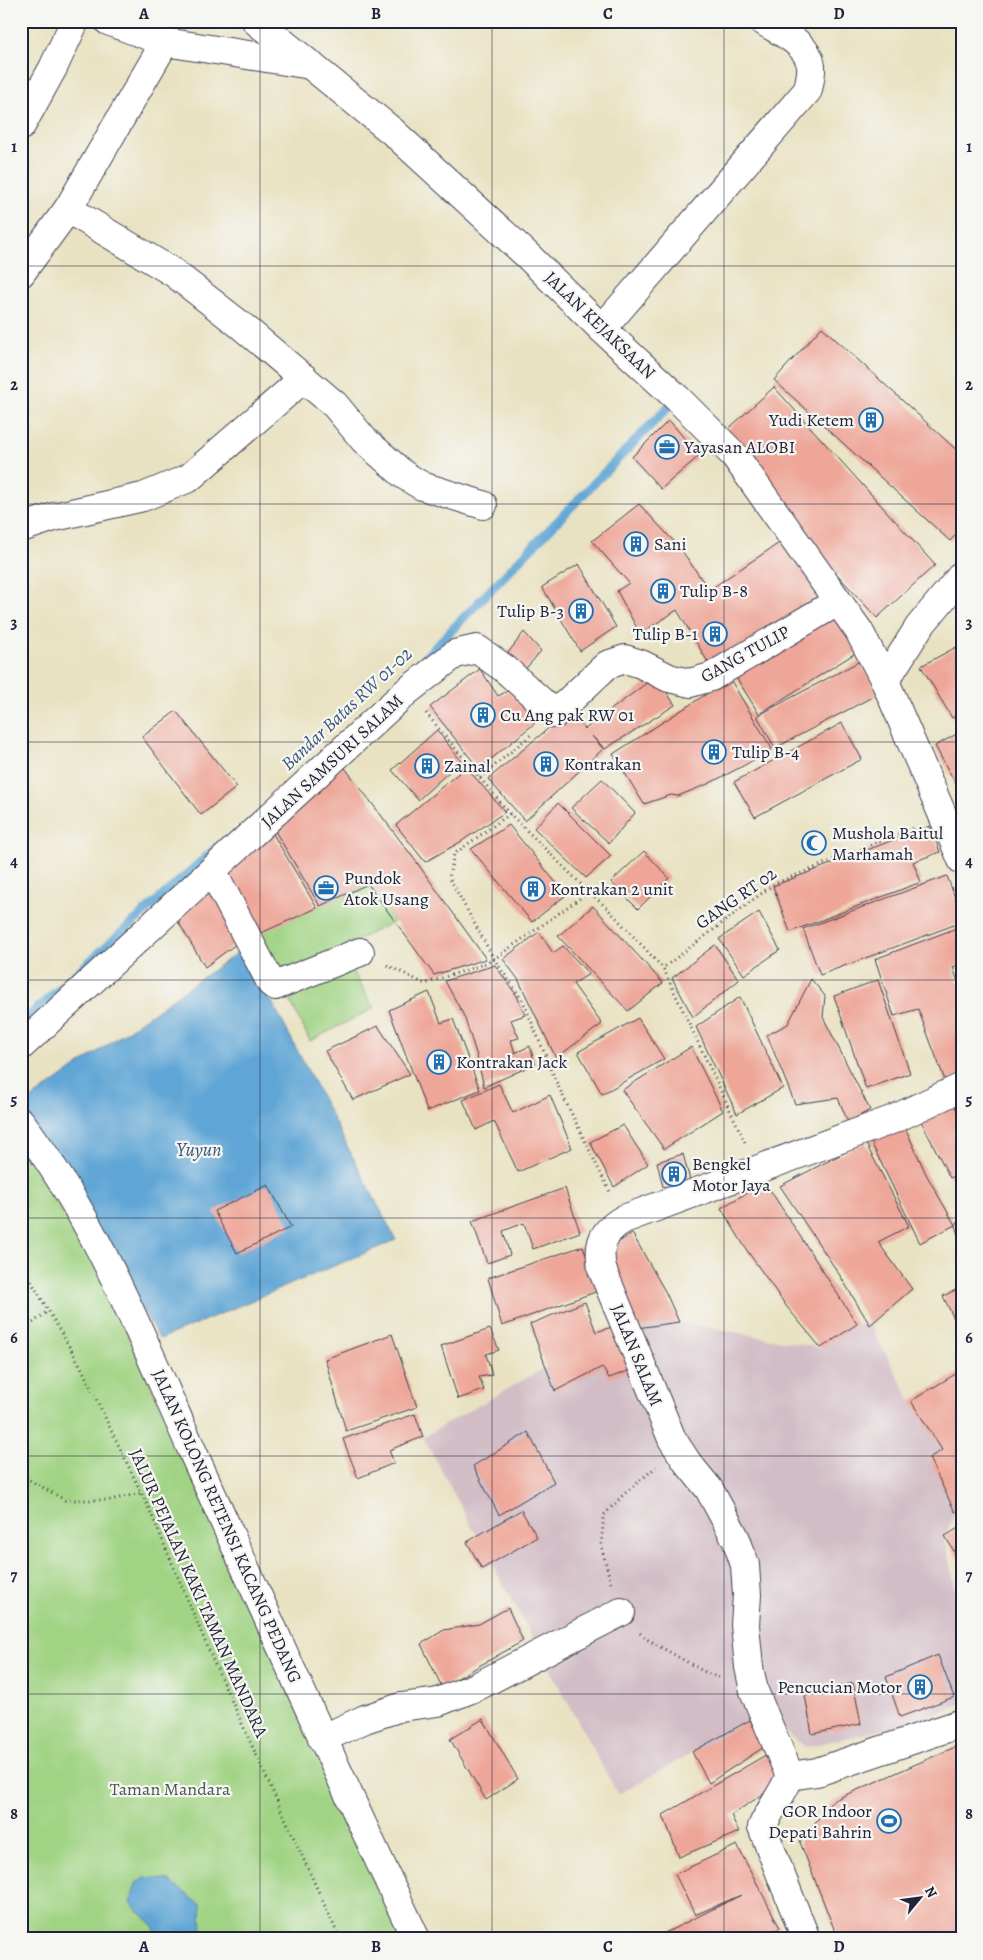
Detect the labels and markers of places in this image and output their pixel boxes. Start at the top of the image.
building icon: Yudi Ketem [858,407,884,433]
place label: Yudi Ketem [768,408,854,432]
office icon: Yayasan ALOBI [654,434,680,460]
place label: Yayasan ALOBI [683,435,795,459]
building icon: Sani [623,531,649,557]
place label: Sani [654,532,687,556]
building icon: Tulip B-8 [650,578,676,604]
place label: Tulip B-8 [680,579,748,603]
building icon: Tulip B-3 [568,598,594,624]
place label: Tulip B-3 [497,599,564,623]
building icon: Tulip B-1 [702,621,728,647]
place label: Tulip B-1 [633,622,698,646]
building icon: Cu Ang pak RW 01 [470,702,496,728]
place label: Cu Ang pak RW 01 [500,703,634,727]
building icon: Tulip B-4 [701,739,727,765]
place label: Tulip B-4 [732,740,799,764]
building icon: Kontrakan [533,751,559,777]
place label: Kontrakan [564,752,642,776]
building icon: Zainal [414,753,440,779]
place label: Zainal [444,754,491,778]
place label: Mushola Baitul Marhamah [832,821,944,866]
mosque icon: Mushola Baitul Marhamah [801,830,827,856]
place label: Pundok Atok Usang [343,866,429,911]
office icon: Pundok Atok Usang [313,875,339,901]
building icon: Kontrakan 2 unit [520,876,546,902]
place label: Kontrakan 2 unit [550,877,674,901]
building icon: Kontrakan Jack [426,1049,452,1075]
place label: Kontrakan Jack [456,1050,567,1074]
place label: Bengkel Motor Jaya [692,1152,771,1197]
building icon: Bengkel Motor Jaya [661,1161,687,1187]
building icon: Pencucian Motor [907,1674,933,1700]
place label: Pencucian Motor [777,1675,902,1699]
place label: GOR Indoor Depati Bahrin [768,1799,872,1844]
sports icon: GOR Indoor Depati Bahrin [876,1808,902,1834]

